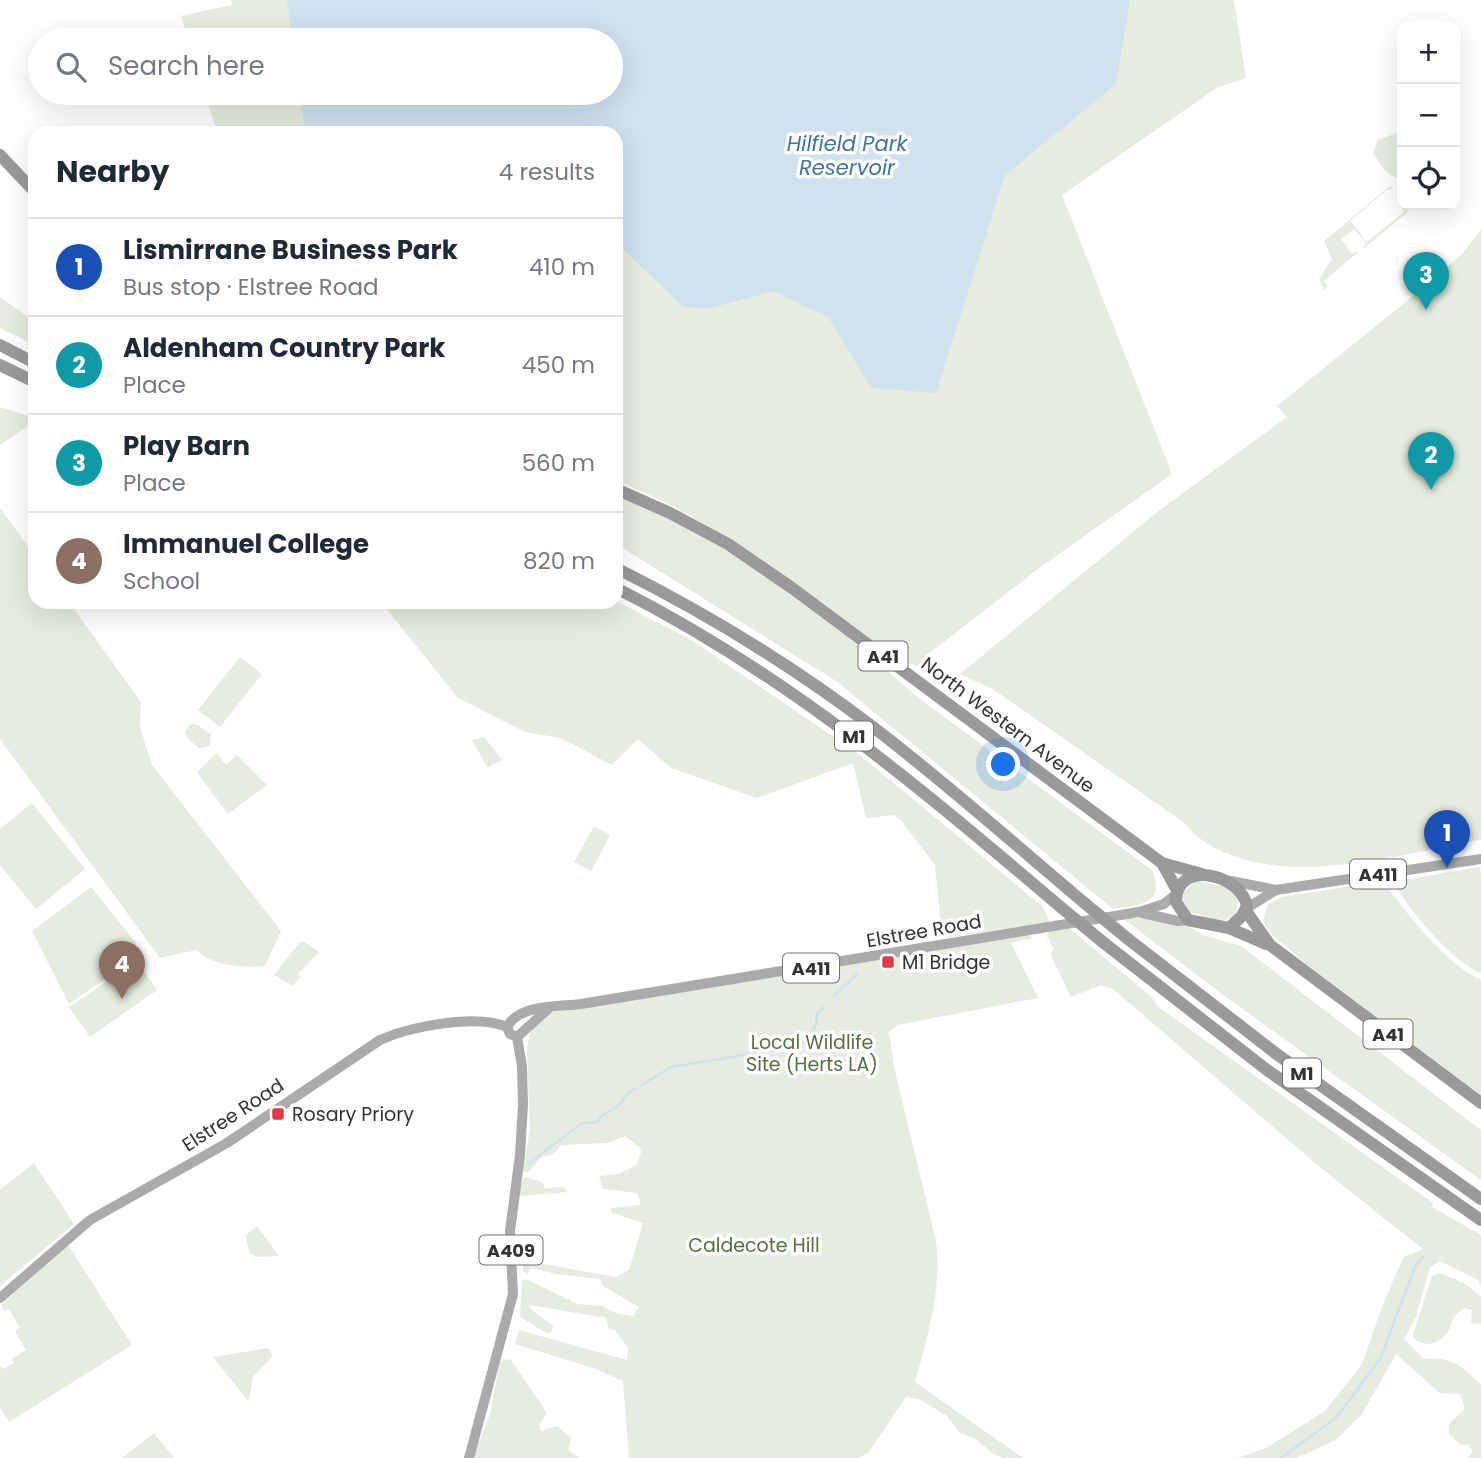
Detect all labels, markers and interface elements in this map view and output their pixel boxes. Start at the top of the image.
map controls [1397,21,1460,210]
button: + [1397,21,1460,84]
search box [28,28,623,105]
icon: search [52,48,90,86]
text: Search here [108,48,265,84]
button: − [1397,84,1460,147]
water label: Hilfield Park Reservoir [787,129,908,182]
button: locate [1397,147,1460,210]
text: Nearby [56,150,170,193]
text: 4 results [499,156,595,188]
text: Lismirrane Business Park [123,232,458,268]
text: 1 [75,251,83,283]
text: 410 m [529,251,595,283]
pin: 3 [1403,252,1449,310]
text: Bus stop · Elstree Road [123,271,379,303]
text: Aldenham Country Park [123,330,445,366]
text: 2 [72,349,86,381]
text: 450 m [522,349,595,381]
text: Place [123,369,186,401]
text: Play Barn [123,428,250,464]
pin: 2 [1408,432,1454,490]
text: 3 [72,447,86,479]
text: 560 m [522,447,595,479]
text: Place [123,467,186,499]
text: Immanuel College [123,526,369,562]
text: 4 [71,545,87,577]
text: 820 m [523,545,595,577]
text: School [123,565,200,597]
road number: A41 [858,642,908,670]
street label: North Western Avenue [915,651,1101,799]
road number: M1 [835,722,873,750]
your location [986,747,1020,781]
pin: 1 [1424,810,1470,868]
road number: A411 [1350,860,1406,888]
street label: Elstree Road [864,908,984,954]
pin: 4 [99,941,145,999]
place label: M1 Bridge [902,949,990,976]
road number: A411 [783,953,839,982]
marker: M1 Bridge [880,954,896,970]
road number: A41 [1364,1020,1412,1049]
park label: Local Wildlife Site (Herts LA) [746,1029,878,1078]
road number: M1 [1283,1058,1321,1088]
street label: Elstree Road [177,1072,289,1158]
place label: Rosary Priory [292,1101,414,1128]
marker: Rosary Priory [270,1106,286,1122]
park label: Caldecote Hill [688,1232,820,1259]
road number: A409 [480,1236,542,1265]

